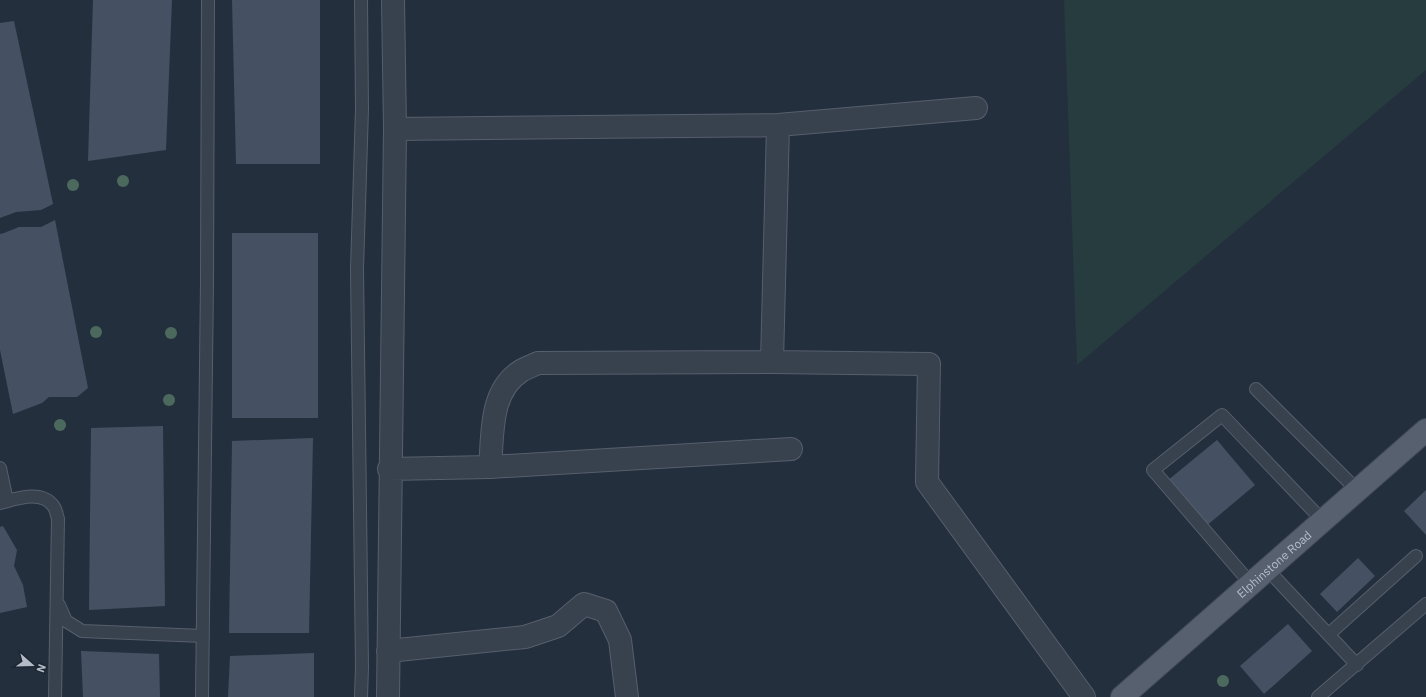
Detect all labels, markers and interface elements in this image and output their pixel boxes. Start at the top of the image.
street label: Elphinstone Road [1233,527,1314,601]
north arrow [12,645,52,685]
text: N [33,662,49,675]

